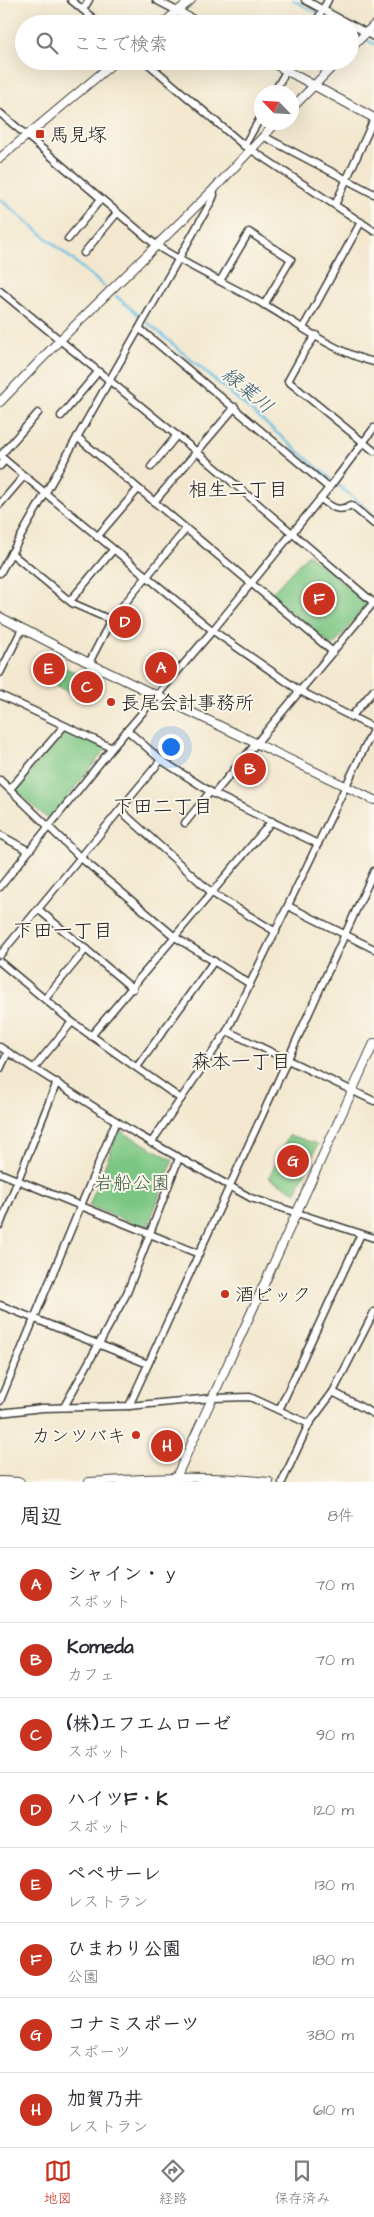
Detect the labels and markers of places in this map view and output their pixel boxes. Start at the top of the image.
place label: 馬見塚 [50,122,107,149]
marker: 馬見塚 [34,128,46,140]
pin: F [303,580,335,618]
pin: D [109,603,141,641]
pin: A [145,649,177,687]
pin: E [33,650,65,688]
pin: C [71,668,103,706]
place label: 長尾会計事務所 [121,690,254,717]
marker: 長尾会計事務所 [105,696,117,708]
pin: B [234,750,266,788]
pin: G [277,1142,309,1180]
place label: 酒ビック [235,1282,311,1309]
marker: 酒ビック [219,1288,231,1300]
place label: カンツバキ [31,1423,126,1450]
pin: H [151,1427,183,1465]
marker: カンツバキ [130,1429,142,1441]

